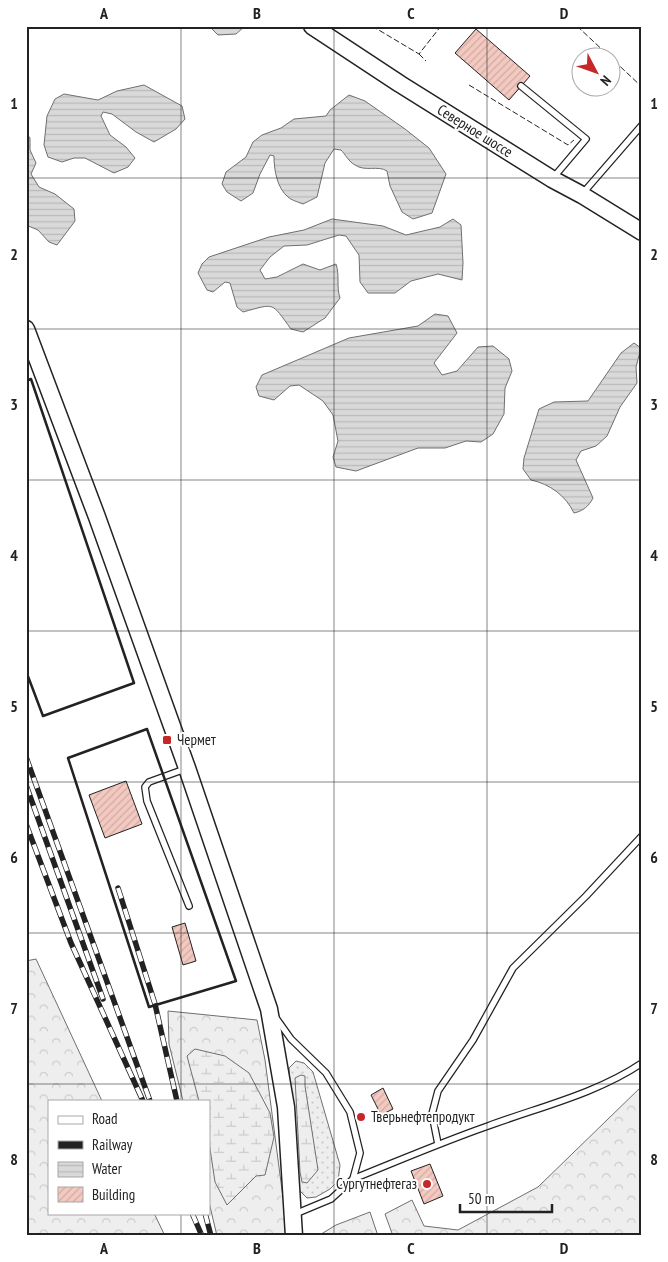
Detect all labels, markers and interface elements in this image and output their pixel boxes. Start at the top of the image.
text: A [99,3,109,23]
text: B [253,3,261,23]
text: C [407,3,415,23]
text: D [560,3,569,23]
north arrow [570,48,620,98]
text: N [597,72,615,89]
text: 1 [10,93,18,113]
text: 1 [650,93,658,113]
street label: Северное шоссе [434,100,517,161]
text: 2 [10,244,18,264]
text: 2 [650,244,658,264]
text: 3 [10,394,18,414]
text: 3 [650,394,658,414]
text: 4 [10,545,18,565]
text: 4 [650,545,658,565]
text: 5 [10,696,18,716]
text: 5 [650,696,658,716]
place label: Чермет [177,730,216,749]
marker: Чермет [161,734,173,746]
text: 6 [10,847,18,867]
text: 6 [650,847,658,867]
text: 7 [10,998,18,1018]
text: 7 [650,998,658,1018]
legend [48,1100,210,1214]
place label: Тверьнефтепродукт [371,1107,475,1126]
text: Road [92,1109,118,1128]
marker: Тверьнефтепродукт [355,1111,367,1123]
text: Railway [92,1135,133,1154]
text: 8 [10,1149,18,1169]
text: 8 [650,1149,658,1169]
text: Water [92,1159,123,1178]
place label: Сургутнефтегаз [336,1174,417,1193]
marker: Сургутнефтегаз [421,1178,433,1190]
scale bar [460,1182,553,1214]
text: Building [92,1185,135,1204]
text: 50 m [468,1189,494,1208]
text: A [99,1238,109,1258]
text: B [253,1238,261,1258]
text: C [407,1238,415,1258]
text: D [560,1238,569,1258]

